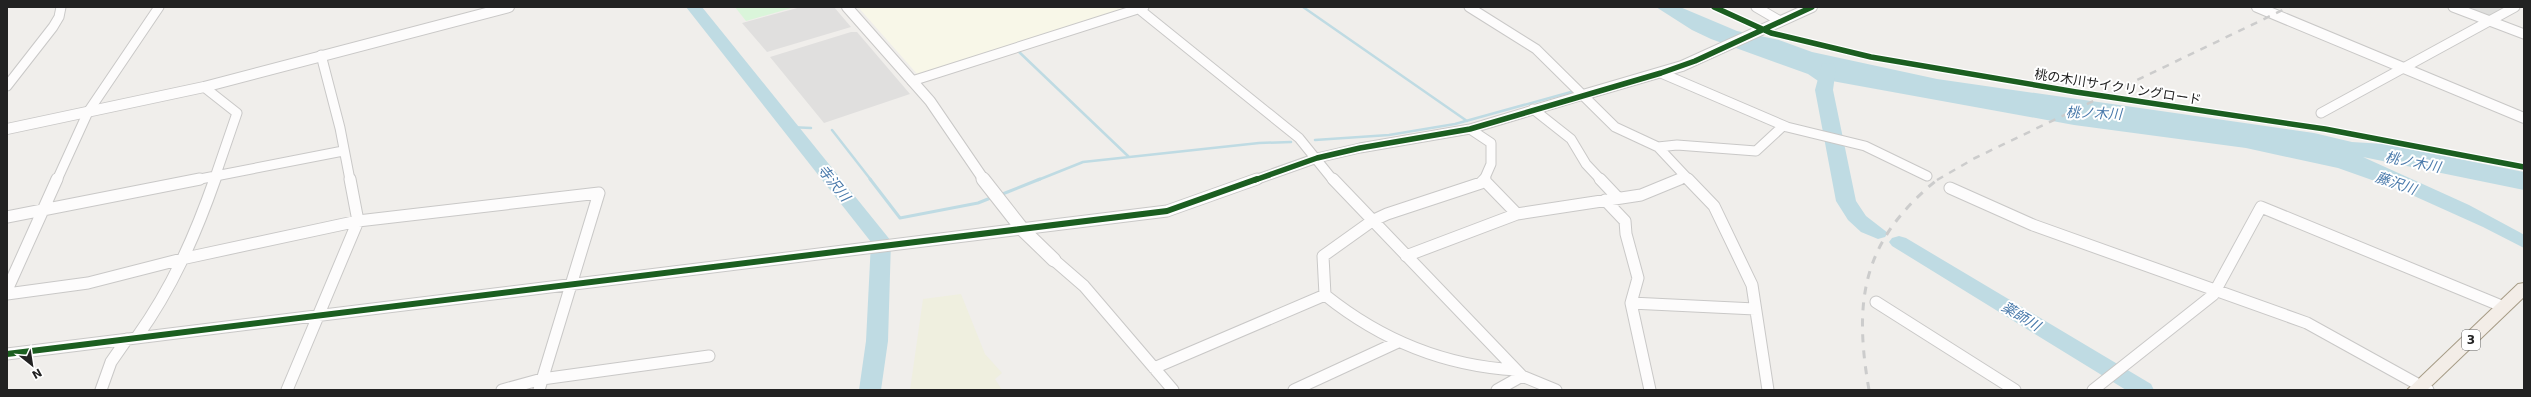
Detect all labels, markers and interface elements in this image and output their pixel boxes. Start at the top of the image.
street label: 桃の木川サイクリングロード [2033,66,2203,108]
water label: 桃ノ木川 [2066,104,2124,122]
water label: 桃ノ木川 [2384,149,2444,176]
water label: 寺沢川 [815,162,855,206]
water label: 藤沢川 [2374,169,2420,198]
water label: 薬師川 [1999,298,2045,335]
road number: 3 [2462,330,2480,350]
north arrow [12,345,52,385]
text: N [30,365,44,381]

